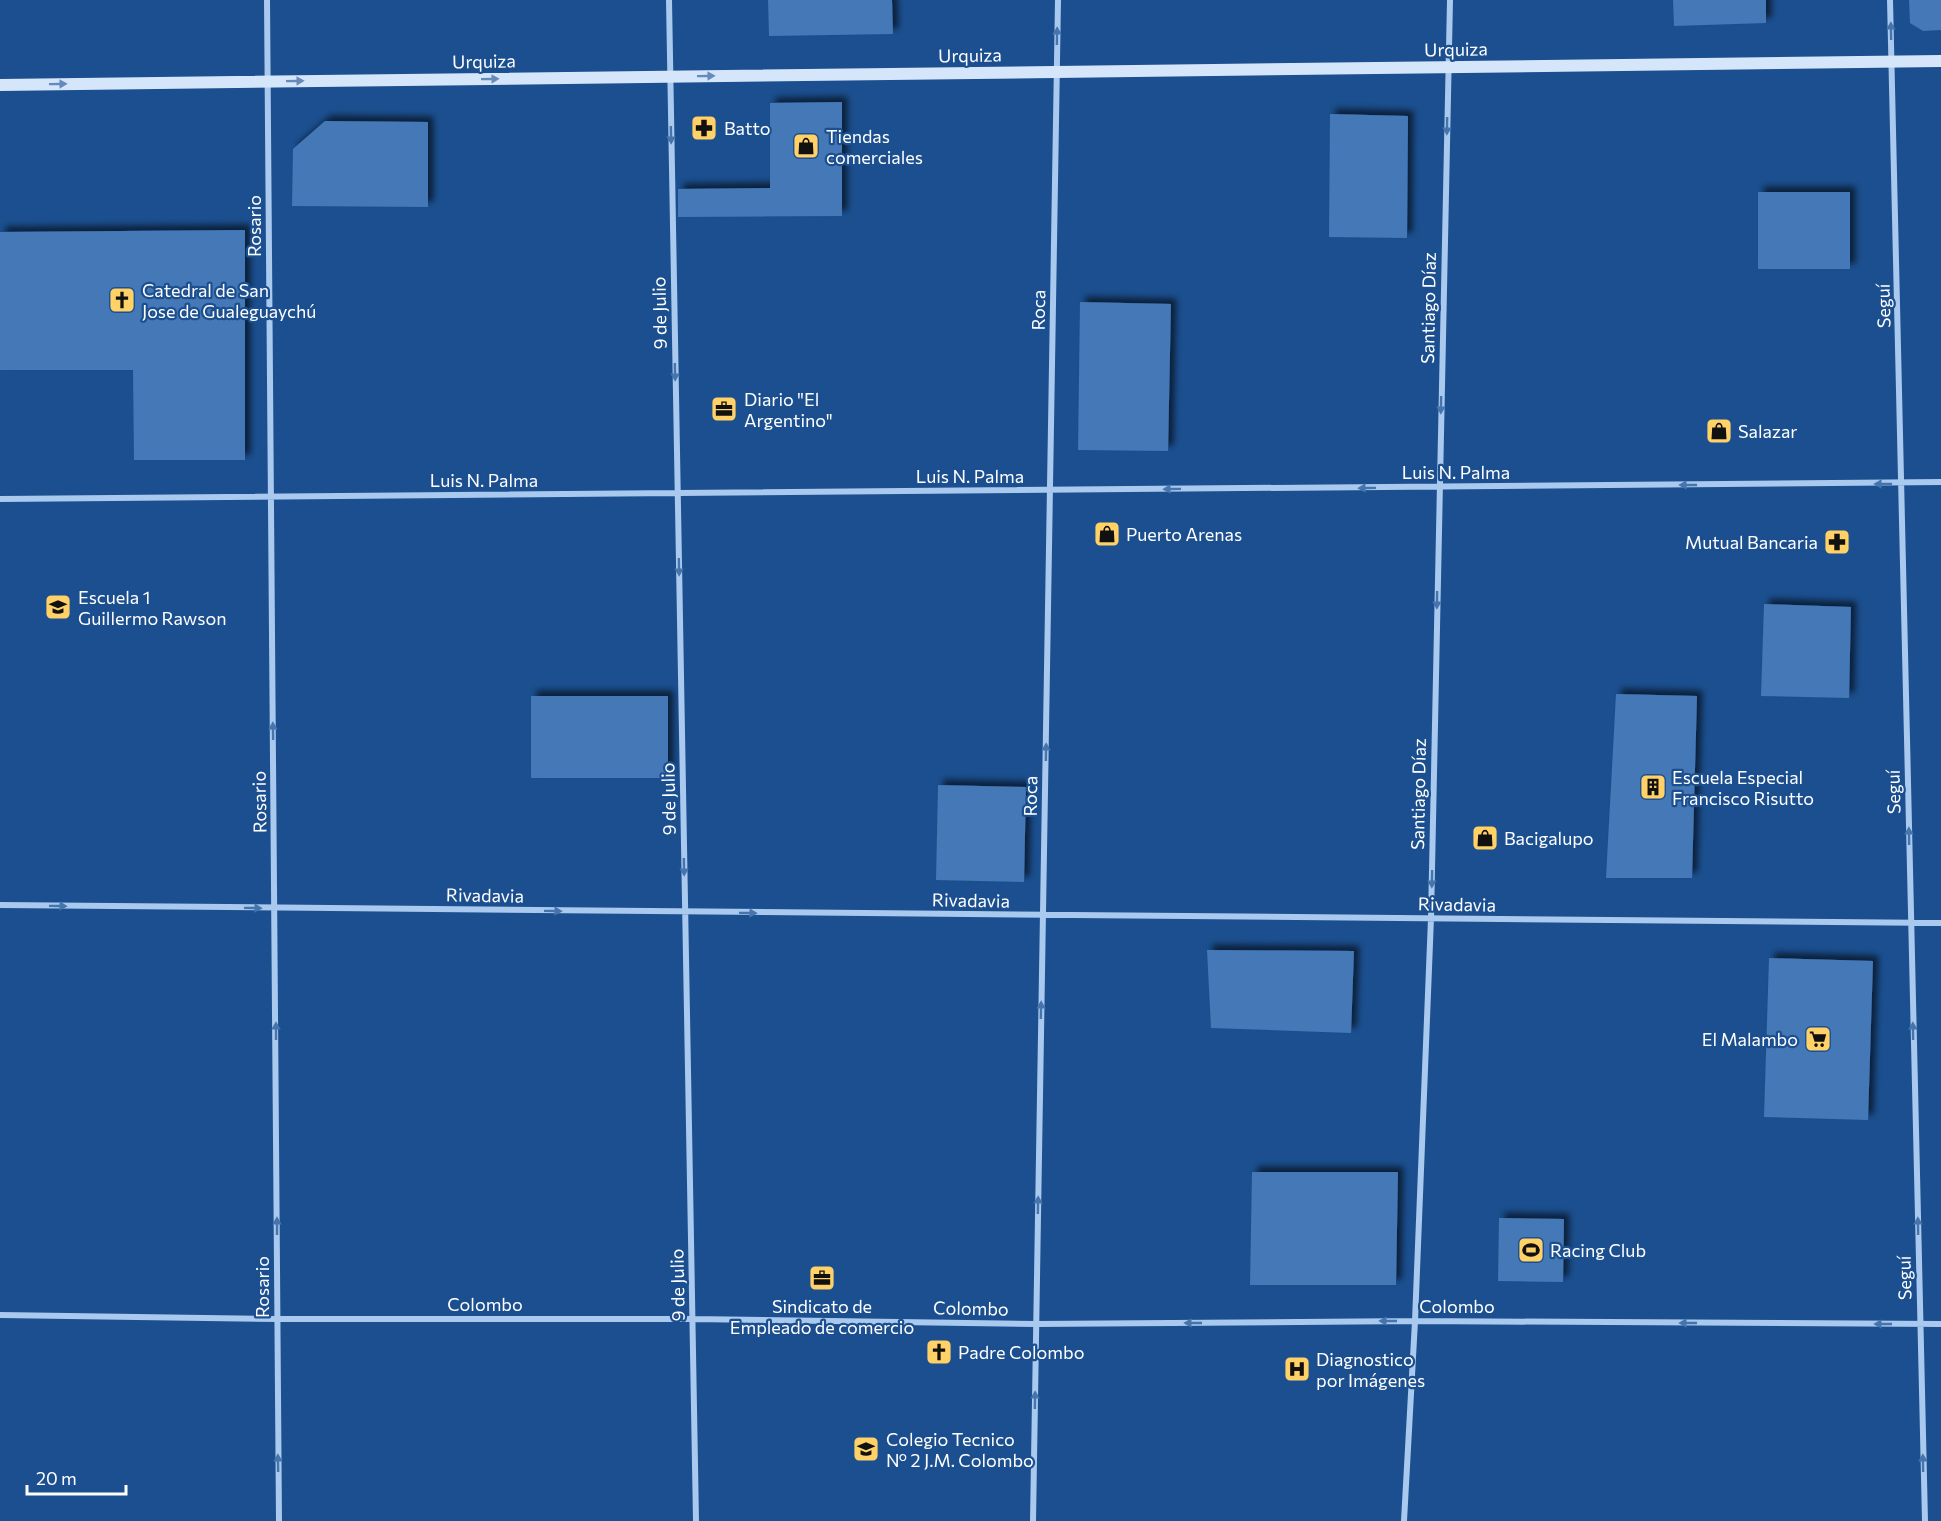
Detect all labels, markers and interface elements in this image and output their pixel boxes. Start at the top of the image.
one-way arrow [1887,21,1896,40]
one-way arrow [1053,26,1062,45]
street label: Urquiza [1424,37,1488,61]
street label: Urquiza [938,43,1002,67]
street label: Urquiza [452,49,516,73]
one-way arrow [697,71,716,81]
one-way arrow [481,74,500,84]
one-way arrow [286,77,305,86]
one-way arrow [49,79,68,89]
pharmacy icon: Batto [689,113,719,143]
one-way arrow [1442,116,1452,135]
place label: Batto [724,117,770,139]
place label: Tiendas comerciales [826,125,923,168]
one-way arrow [667,126,676,145]
shop icon: Tiendas comerciales [791,131,821,161]
street label: Rosario [243,195,265,257]
street label: Santiago Díaz [1416,252,1440,364]
street label: 9 de Julio [647,276,671,350]
place label: Catedral de San Jose de Gualeguaychú [142,279,316,322]
street label: Seguí [1872,282,1894,328]
church icon: Catedral de San Jose de Gualeguaychú [107,285,137,315]
street label: Roca [1027,290,1049,330]
one-way arrow [671,363,680,382]
place label: Diario "El Argentino" [744,388,833,431]
office icon: Diario "El Argentino" [709,394,739,424]
one-way arrow [1436,395,1446,414]
shop icon: Salazar [1704,416,1734,446]
place label: Salazar [1738,420,1798,442]
street label: Luis N. Palma [1402,461,1510,483]
street label: Luis N. Palma [916,465,1024,487]
street label: Luis N. Palma [430,469,538,491]
one-way arrow [1873,479,1892,488]
one-way arrow [1678,480,1697,490]
one-way arrow [1357,483,1376,493]
one-way arrow [1162,485,1181,494]
shop icon: Puerto Arenas [1092,519,1122,549]
place label: Puerto Arenas [1126,523,1242,545]
pharmacy icon: Mutual Bancaria [1822,527,1852,557]
place label: Mutual Bancaria [1685,531,1818,553]
one-way arrow [674,557,684,576]
place label: Escuela 1 Guillermo Rawson [78,586,226,629]
one-way arrow [1432,590,1442,609]
school or university icon: Escuela 1 Guillermo Rawson [43,592,73,622]
one-way arrow [269,721,278,740]
street label: Santiago Díaz [1406,738,1430,850]
one-way arrow [1041,742,1050,761]
street label: 9 de Julio [656,762,680,836]
place label: Escuela Especial Francisco Risutto [1672,766,1814,809]
street label: Seguí [1882,768,1904,814]
street label: Rosario [247,771,271,833]
building icon: Escuela Especial Francisco Risutto [1638,772,1668,802]
street label: Roca [1019,776,1041,816]
shop icon: Bacigalupo [1470,823,1500,853]
one-way arrow [1904,826,1913,845]
place label: Bacigalupo [1504,827,1594,849]
one-way arrow [679,857,689,876]
one-way arrow [1427,869,1436,888]
street label: Rivadavia [446,883,524,907]
street label: Rivadavia [932,888,1010,912]
street label: Rivadavia [1418,892,1496,916]
one-way arrow [49,901,68,911]
one-way arrow [244,903,263,913]
one-way arrow [544,906,563,916]
one-way arrow [739,908,758,918]
one-way arrow [1036,1000,1046,1019]
one-way arrow [271,1021,281,1040]
one-way arrow [1908,1021,1918,1040]
supermarket icon: El Malambo [1803,1024,1833,1054]
place label: El Malambo [1702,1028,1798,1050]
one-way arrow [1033,1195,1043,1214]
one-way arrow [272,1216,282,1235]
one-way arrow [1913,1216,1923,1235]
sports icon: Racing Club [1516,1235,1546,1265]
place label: Racing Club [1550,1239,1646,1261]
street label: 9 de Julio [665,1248,689,1322]
street label: Seguí [1893,1254,1915,1300]
street label: Rosario [251,1256,273,1318]
office icon: Sindicato de Empleado de comercio [807,1263,837,1293]
street label: Colombo [447,1293,523,1315]
place label: Sindicato de Empleado de comercio [730,1295,914,1338]
street label: Colombo [1419,1295,1495,1317]
street label: Colombo [933,1296,1009,1320]
one-way arrow [1378,1316,1397,1326]
one-way arrow [1183,1318,1202,1328]
one-way arrow [1678,1318,1697,1328]
one-way arrow [1873,1319,1892,1329]
church icon: Padre Colombo [924,1337,954,1367]
place label: Padre Colombo [958,1341,1084,1363]
place label: Diagnostico por Imágenes [1316,1348,1425,1391]
hospital icon: Diagnostico por Imágenes [1282,1354,1312,1384]
one-way arrow [1030,1390,1040,1409]
place label: Colegio Tecnico Nº 2 J.M. Colombo [886,1428,1034,1471]
school or university icon: Colegio Tecnico Nº 2 J.M. Colombo [851,1434,881,1464]
one-way arrow [273,1453,283,1472]
one-way arrow [1919,1453,1928,1472]
scale bar [27,1458,126,1496]
text: 20 m [36,1467,77,1489]

